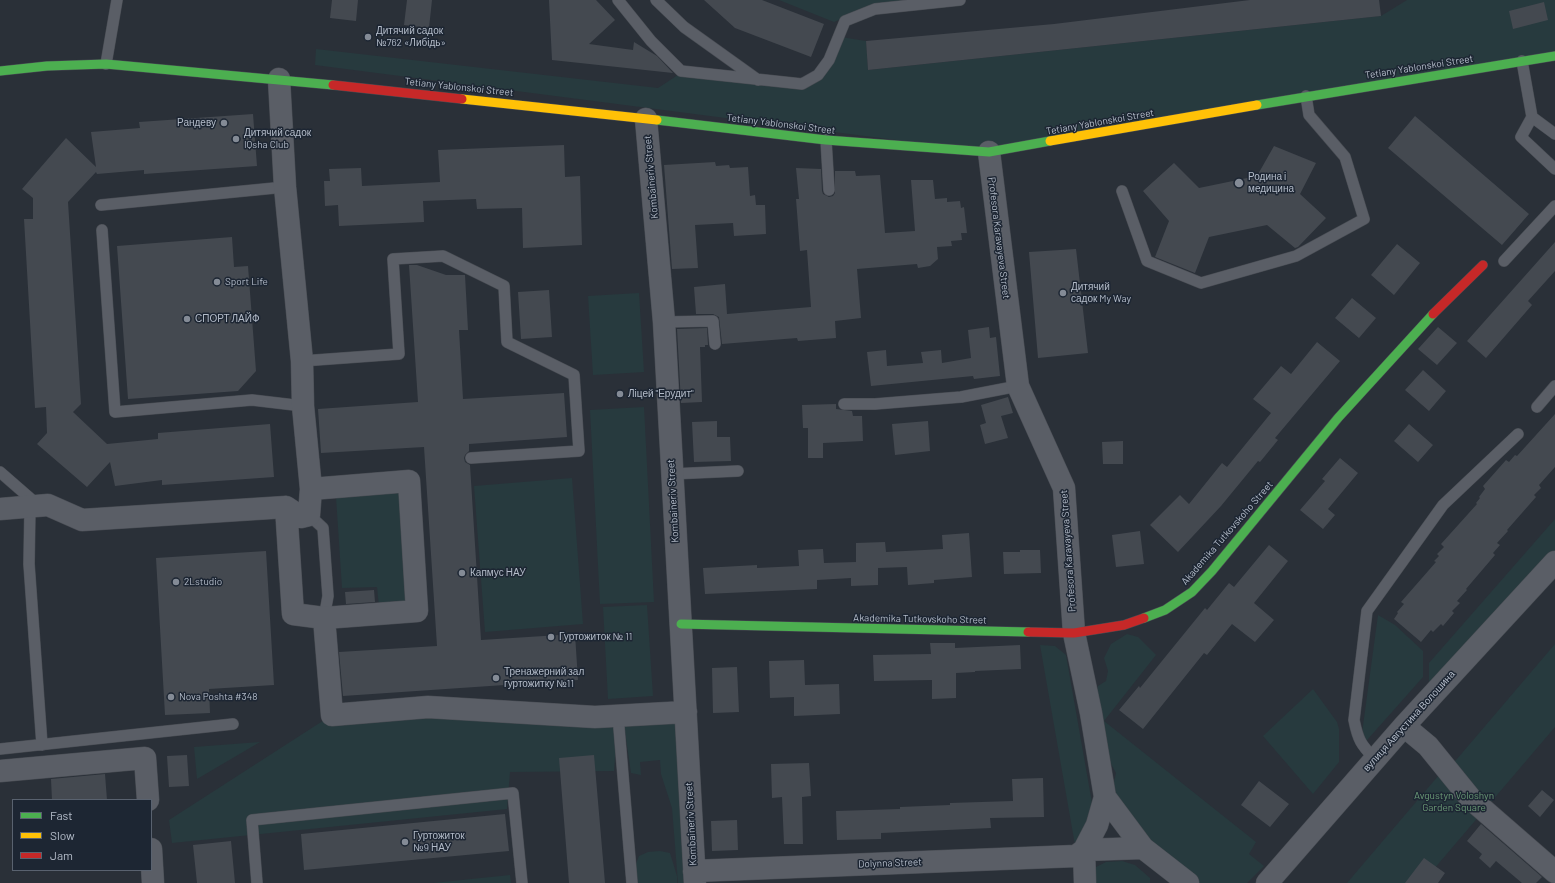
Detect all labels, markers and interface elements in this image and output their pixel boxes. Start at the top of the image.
place label: Дитячий садок №762 «Либідь» [376,25,446,48]
marker: Дитячий садок №762 «Либідь» [363,32,373,42]
street label: Tetiany Yablonskoi Street [1364,53,1474,81]
street label: Tetiany Yablonskoi Street [404,75,514,99]
street label: Tetiany Yablonskoi Street [1045,107,1155,137]
street label: Tetiany Yablonskoi Street [726,111,836,137]
place label: Рандеву [177,117,216,129]
marker: Рандеву [219,118,229,128]
place label: Дитячий садок IQsha Club [244,127,311,150]
marker: Дитячий садок IQsha Club [231,134,241,144]
street label: Kombaineriv Street [641,135,661,219]
place label: Родина і медицина [1248,171,1294,194]
street label: Profesora Karavayeva Street [986,176,1012,300]
marker: Родина і медицина [1233,177,1245,189]
place label: Sport Life [225,276,268,288]
marker: Sport Life [212,277,222,287]
place label: Дитячий садок My Way [1071,281,1131,304]
marker: Дитячий садок My Way [1058,288,1068,298]
place label: СПОРТ ЛАЙФ [195,313,260,325]
marker: СПОРТ ЛАЙФ [182,314,192,324]
place label: Ліцей "Ерудит" [628,388,694,400]
marker: Ліцей "Ерудит" [615,389,625,399]
street label: Kombaineriv Street [665,459,681,543]
street label: Akademika Tutkovskoho Street [1179,479,1275,587]
street label: Profesora Karavayeva Street [1058,489,1078,613]
place label: Капмус НАУ [470,567,525,579]
marker: Капмус НАУ [457,568,467,578]
place label: 2Lstudio [184,576,222,588]
marker: 2Lstudio [171,577,181,587]
street label: Akademika Tutkovskoho Street [853,612,987,626]
place label: Гуртожиток № 11 [559,631,632,643]
marker: Гуртожиток № 11 [546,632,556,642]
place label: Тренажерний зал гуртожитку №11 [504,666,584,690]
street label: вулиця Августина Волошина [1361,668,1457,774]
marker: Тренажерний зал гуртожитку №11 [491,673,501,683]
place label: Nova Poshta #348 [179,691,257,703]
marker: Nova Poshta #348 [166,692,176,702]
street label: Kombaineriv Street [683,782,699,866]
park label: Avgustyn Voloshyn Garden Square [1414,790,1494,814]
legend [12,799,152,871]
text: Fast [50,808,73,822]
text: Slow [50,828,75,842]
place label: Гуртожиток №9 НАУ [413,830,465,854]
marker: Гуртожиток №9 НАУ [400,837,410,847]
text: Jam [50,848,73,862]
street label: Dolynna Street [858,856,922,870]

